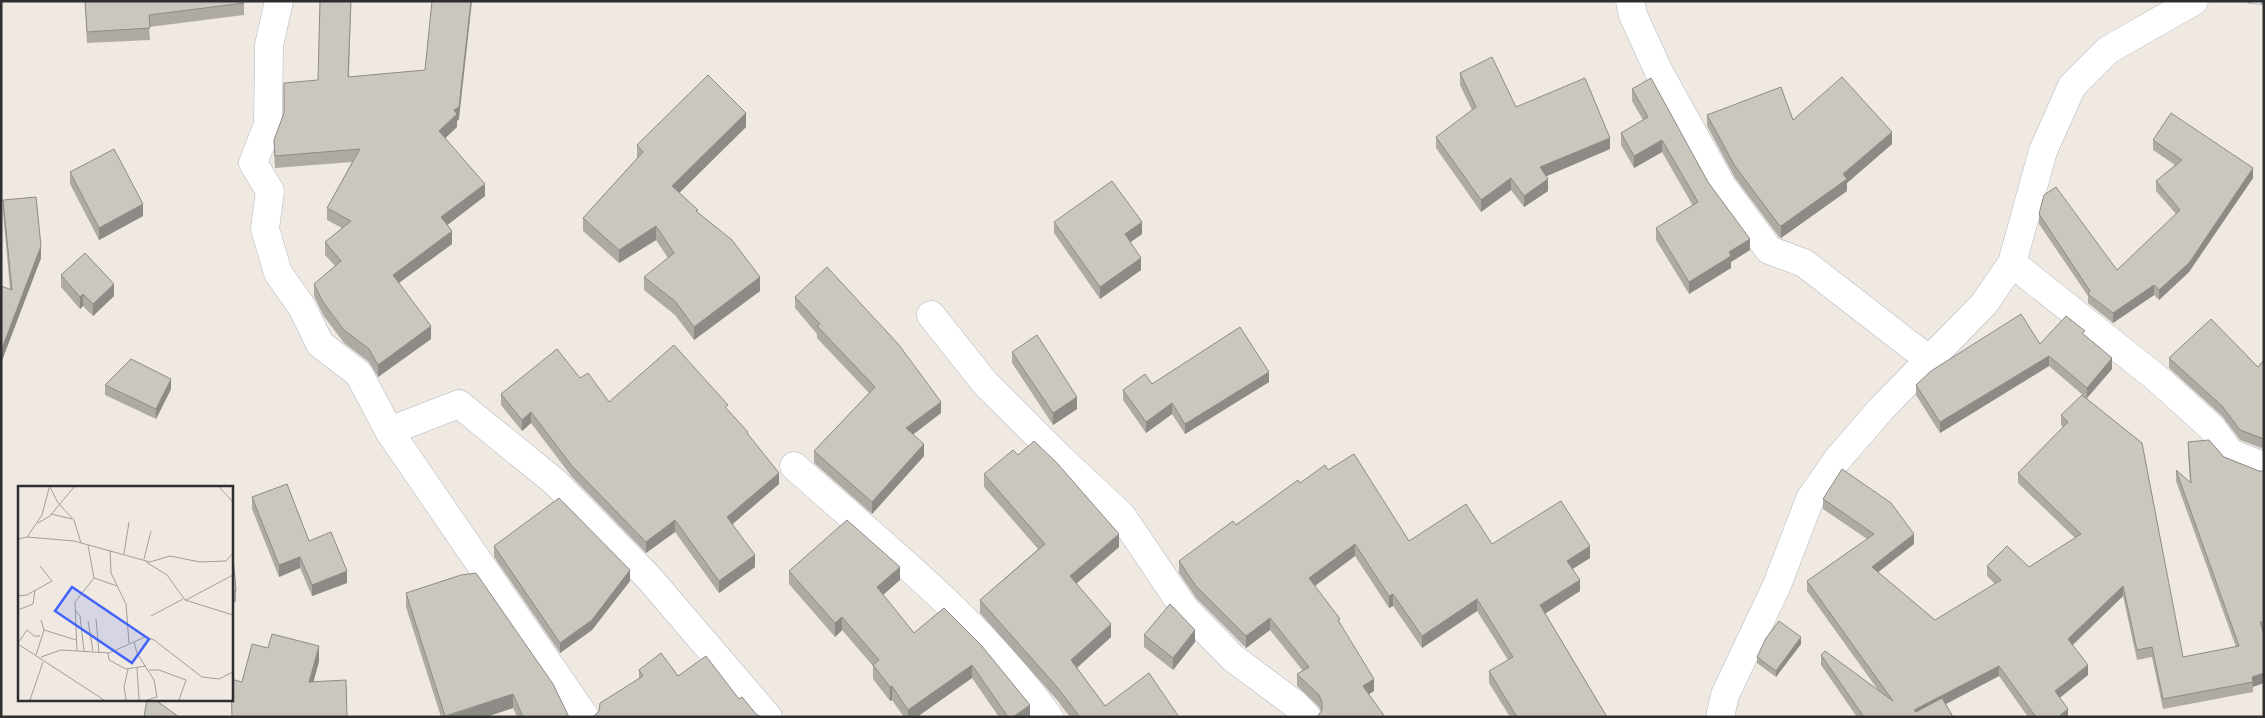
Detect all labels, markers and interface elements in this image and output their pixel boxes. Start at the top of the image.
inset map [18,486,232,700]

